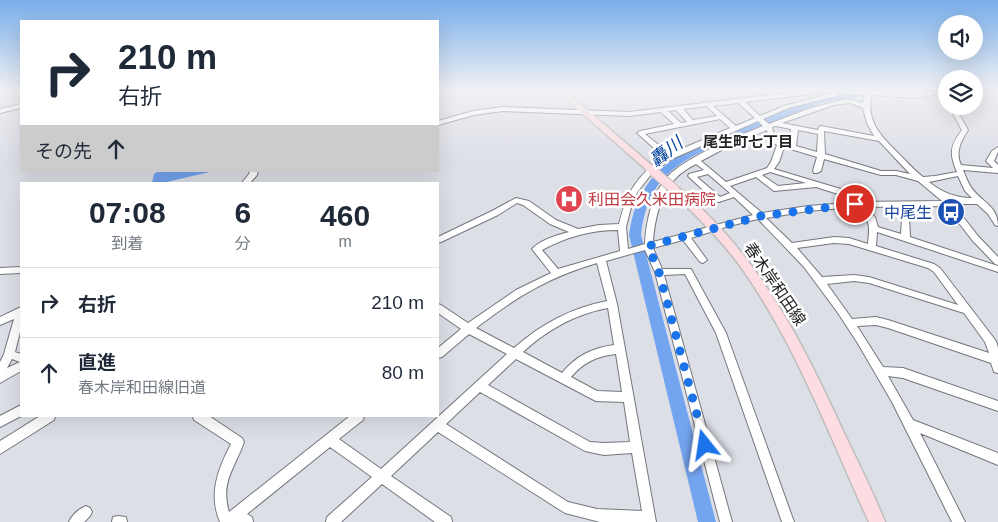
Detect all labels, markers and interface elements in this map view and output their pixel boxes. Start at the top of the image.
map controls [938,15,983,115]
button: sound [938,15,983,60]
text: 210 m [118,37,217,76]
icon: right [35,40,100,105]
button: layers [938,70,983,115]
text: 右折 [118,84,162,109]
water label: 轟川 [646,132,688,171]
district label: 尾生町七丁目 [703,133,793,150]
icon: ahead [102,135,130,163]
text: その先 [35,141,92,162]
pin [834,183,876,225]
hospital icon: 利田会久米田病院 [554,184,584,214]
icon: arrive [841,190,869,218]
place label: 利田会久米田病院 [588,191,716,208]
text: 07:08 [89,196,166,229]
text: 6 [234,196,251,229]
bus stop icon: 中尾生 [936,197,966,227]
text: 460 [320,199,370,232]
place label: 中尾生 [884,204,932,221]
text: m [338,233,352,250]
text: 到着 [111,235,143,252]
text: 分 [235,235,251,252]
street label: 春木岸和田線 [741,239,809,329]
icon: right [35,289,63,317]
text: 210 m [371,292,424,313]
text: 右折 [78,294,116,315]
text: 直進 [78,352,116,373]
icon: ahead [35,359,63,387]
text: 80 m [382,362,424,383]
text: 春木岸和田線旧道 [78,379,206,396]
position arrow [678,418,730,470]

